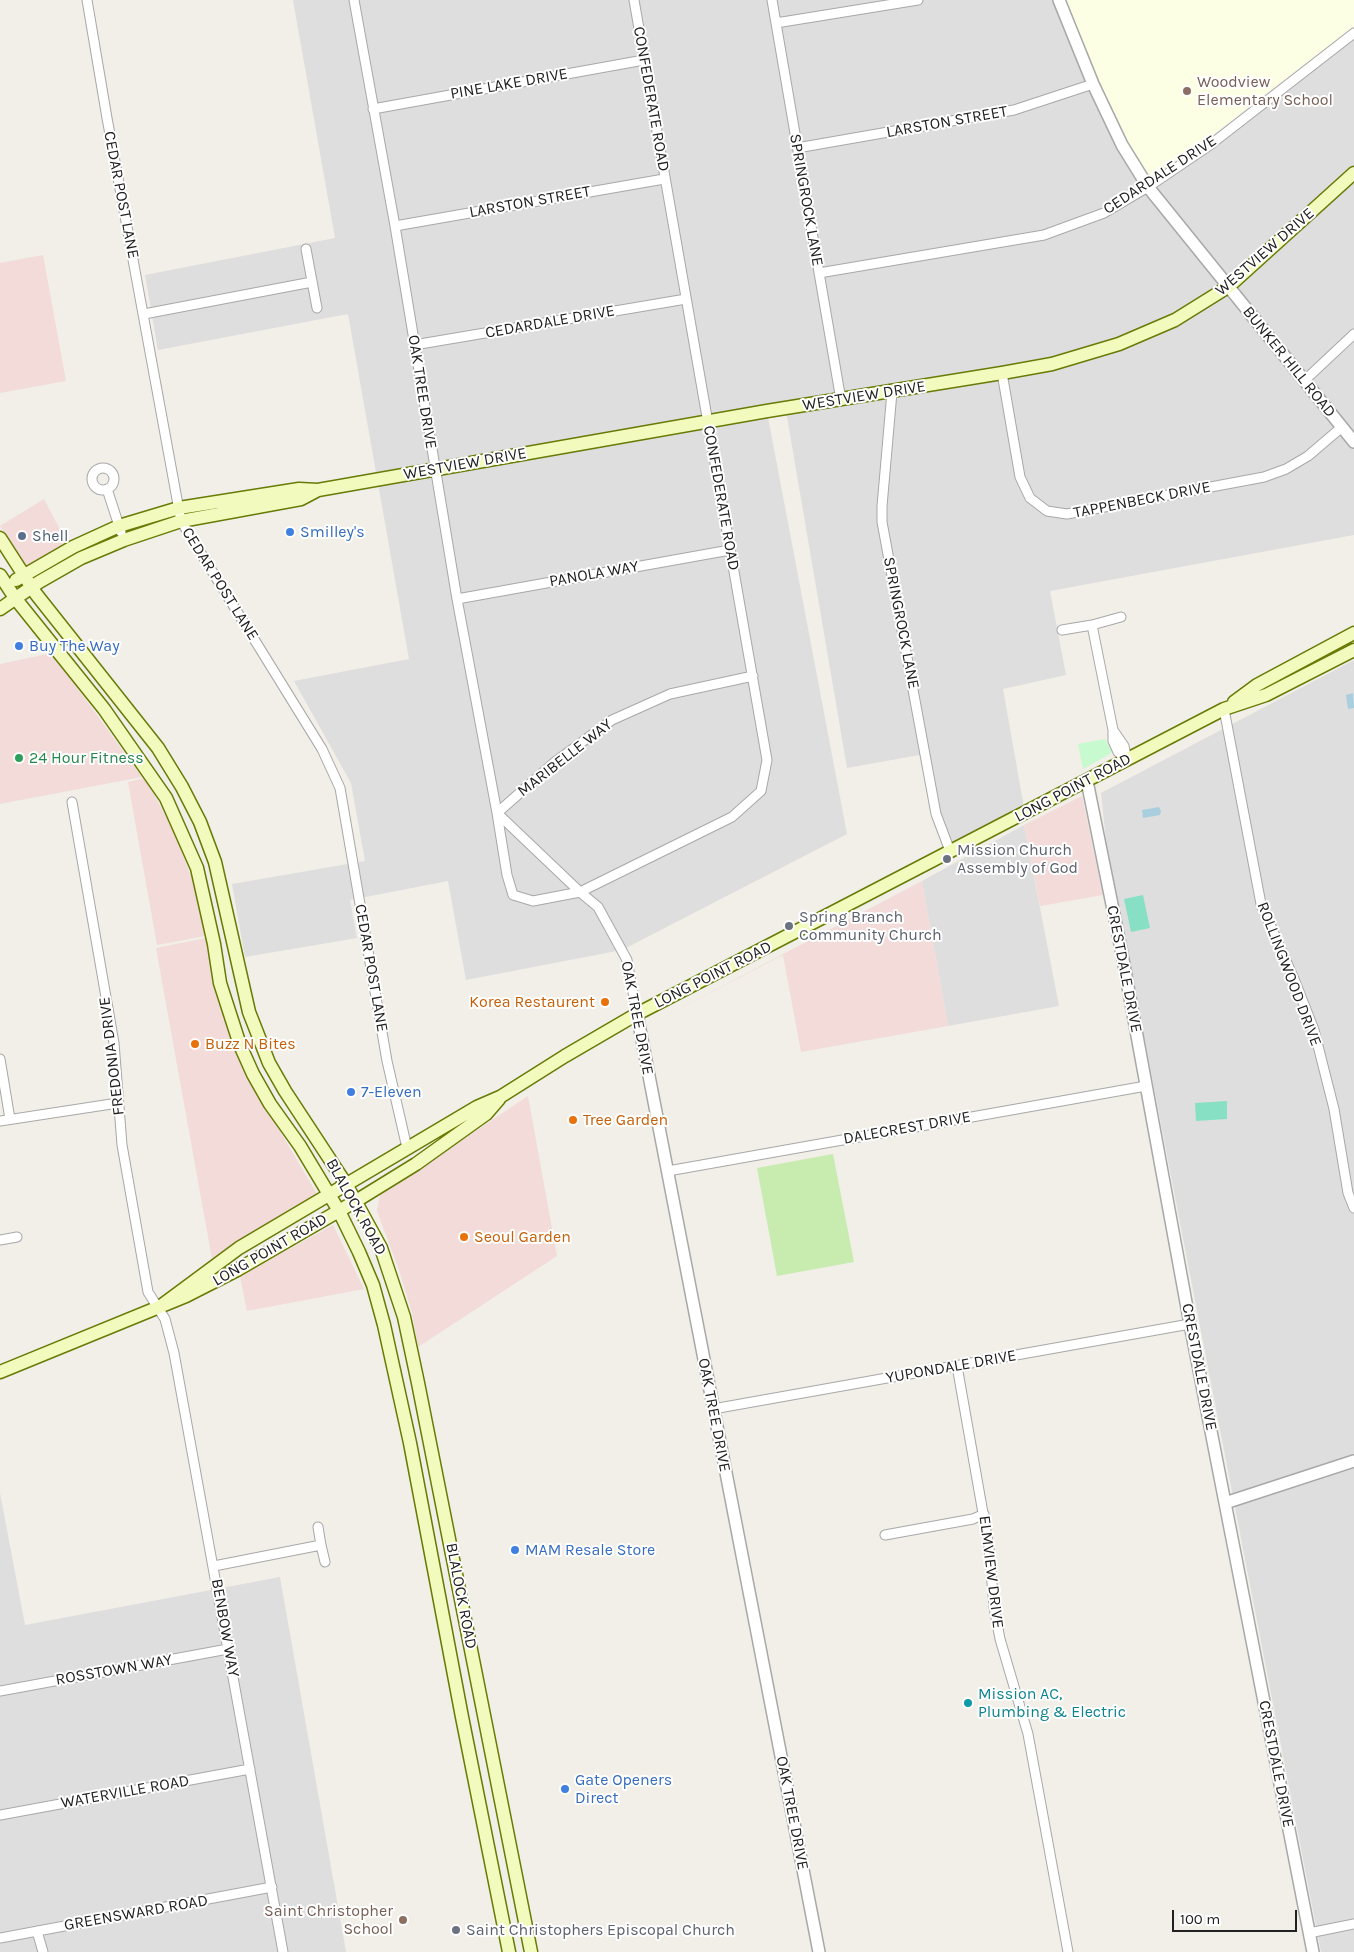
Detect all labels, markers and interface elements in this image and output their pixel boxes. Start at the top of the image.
street label: CONFEDERATE ROAD [629,25,673,173]
street label: PINE LAKE DRIVE [449,64,569,104]
place label: Woodview Elementary School [1197,72,1333,110]
marker: Woodview Elementary School [1181,85,1193,97]
street label: LARSTON STREET [885,102,1009,142]
street label: CEDAR POST LANE [99,130,143,260]
street label: CEDARDALE DRIVE [1100,131,1220,219]
street label: SPRINGROCK LANE [785,132,827,268]
street label: LARSTON STREET [468,182,592,222]
street label: WESTVIEW DRIVE [1212,204,1318,300]
street label: CEDARDALE DRIVE [484,301,616,343]
street label: BUNKER HILL ROAD [1238,303,1340,421]
street label: OAK TREE DRIVE [403,333,441,451]
street label: WESTVIEW DRIVE [801,377,927,415]
street label: CONFEDERATE ROAD [699,424,743,572]
street label: WESTVIEW DRIVE [402,444,528,484]
street label: TAPPENBECK DRIVE [1072,477,1212,523]
place label: Smilley's [300,522,365,542]
street label: CEDAR POST LANE [178,524,262,644]
place label: Shell [32,526,69,546]
marker: Smilley's [284,526,296,538]
marker: Shell [16,530,28,542]
street label: SPRINGROCK LANE [879,555,923,691]
street label: PANOLA WAY [548,557,640,591]
place label: Buy The Way [29,636,120,656]
marker: Buy The Way [13,640,25,652]
street label: MARIBELLE WAY [514,715,616,801]
place label: 24 Hour Fitness [29,748,144,768]
street label: LONG POINT ROAD [1011,749,1135,827]
marker: 24 Hour Fitness [13,752,25,764]
place label: Mission Church Assembly of God [957,840,1078,878]
marker: Mission Church Assembly of God [941,853,953,865]
street label: ROLLINGWOOD DRIVE [1253,899,1325,1049]
street label: CEDAR POST LANE [350,903,392,1033]
street label: CRESTDALE DRIVE [1102,904,1146,1034]
place label: Spring Branch Community Church [799,907,942,945]
marker: Spring Branch Community Church [783,920,795,932]
street label: LONG POINT ROAD [651,937,775,1013]
street label: OAK TREE DRIVE [617,959,657,1077]
place label: Korea Restaurent [469,992,595,1012]
street label: FREDONIA DRIVE [95,996,129,1116]
marker: Korea Restaurent [599,996,611,1008]
place label: Buzz N Bites [205,1034,296,1054]
marker: Buzz N Bites [189,1038,201,1050]
place label: 7-Eleven [361,1082,422,1102]
marker: 7-Eleven [345,1086,357,1098]
street label: DALECREST DRIVE [842,1107,972,1149]
place label: Tree Garden [583,1110,668,1130]
marker: Tree Garden [567,1114,579,1126]
street label: BLALOCK ROAD [322,1155,390,1259]
street label: LONG POINT ROAD [209,1209,331,1291]
place label: Seoul Garden [474,1227,571,1247]
marker: Seoul Garden [458,1231,470,1243]
street label: CRESTDALE DRIVE [1177,1302,1221,1432]
street label: YUPONDALE DRIVE [884,1346,1018,1388]
street label: OAK TREE DRIVE [694,1356,734,1474]
street label: ELMVIEW DRIVE [975,1515,1007,1629]
place label: MAM Resale Store [525,1540,655,1560]
street label: BLALOCK ROAD [441,1541,481,1651]
marker: MAM Resale Store [509,1544,521,1556]
street label: BENBOW WAY [207,1577,243,1679]
street label: ROSSTOWN WAY [54,1650,174,1690]
place label: Mission AC, Plumbing & Electric [978,1684,1126,1722]
marker: Mission AC, Plumbing & Electric [962,1697,974,1709]
street label: CRESTDALE DRIVE [1254,1699,1298,1829]
street label: OAK TREE DRIVE [772,1754,812,1872]
place label: Gate Openers Direct [575,1770,672,1808]
street label: WATERVILLE ROAD [59,1771,191,1813]
marker: Gate Openers Direct [559,1783,571,1795]
street label: GREENSWARD ROAD [63,1891,209,1935]
scale bar [1174,1900,1299,1932]
place label: Saint Christopher School [264,1901,393,1939]
text: 100 m [1180,1910,1220,1928]
marker: Saint Christopher School [397,1914,409,1926]
place label: Saint Christophers Episcopal Church [466,1920,735,1940]
marker: Saint Christophers Episcopal Church [450,1924,462,1936]

